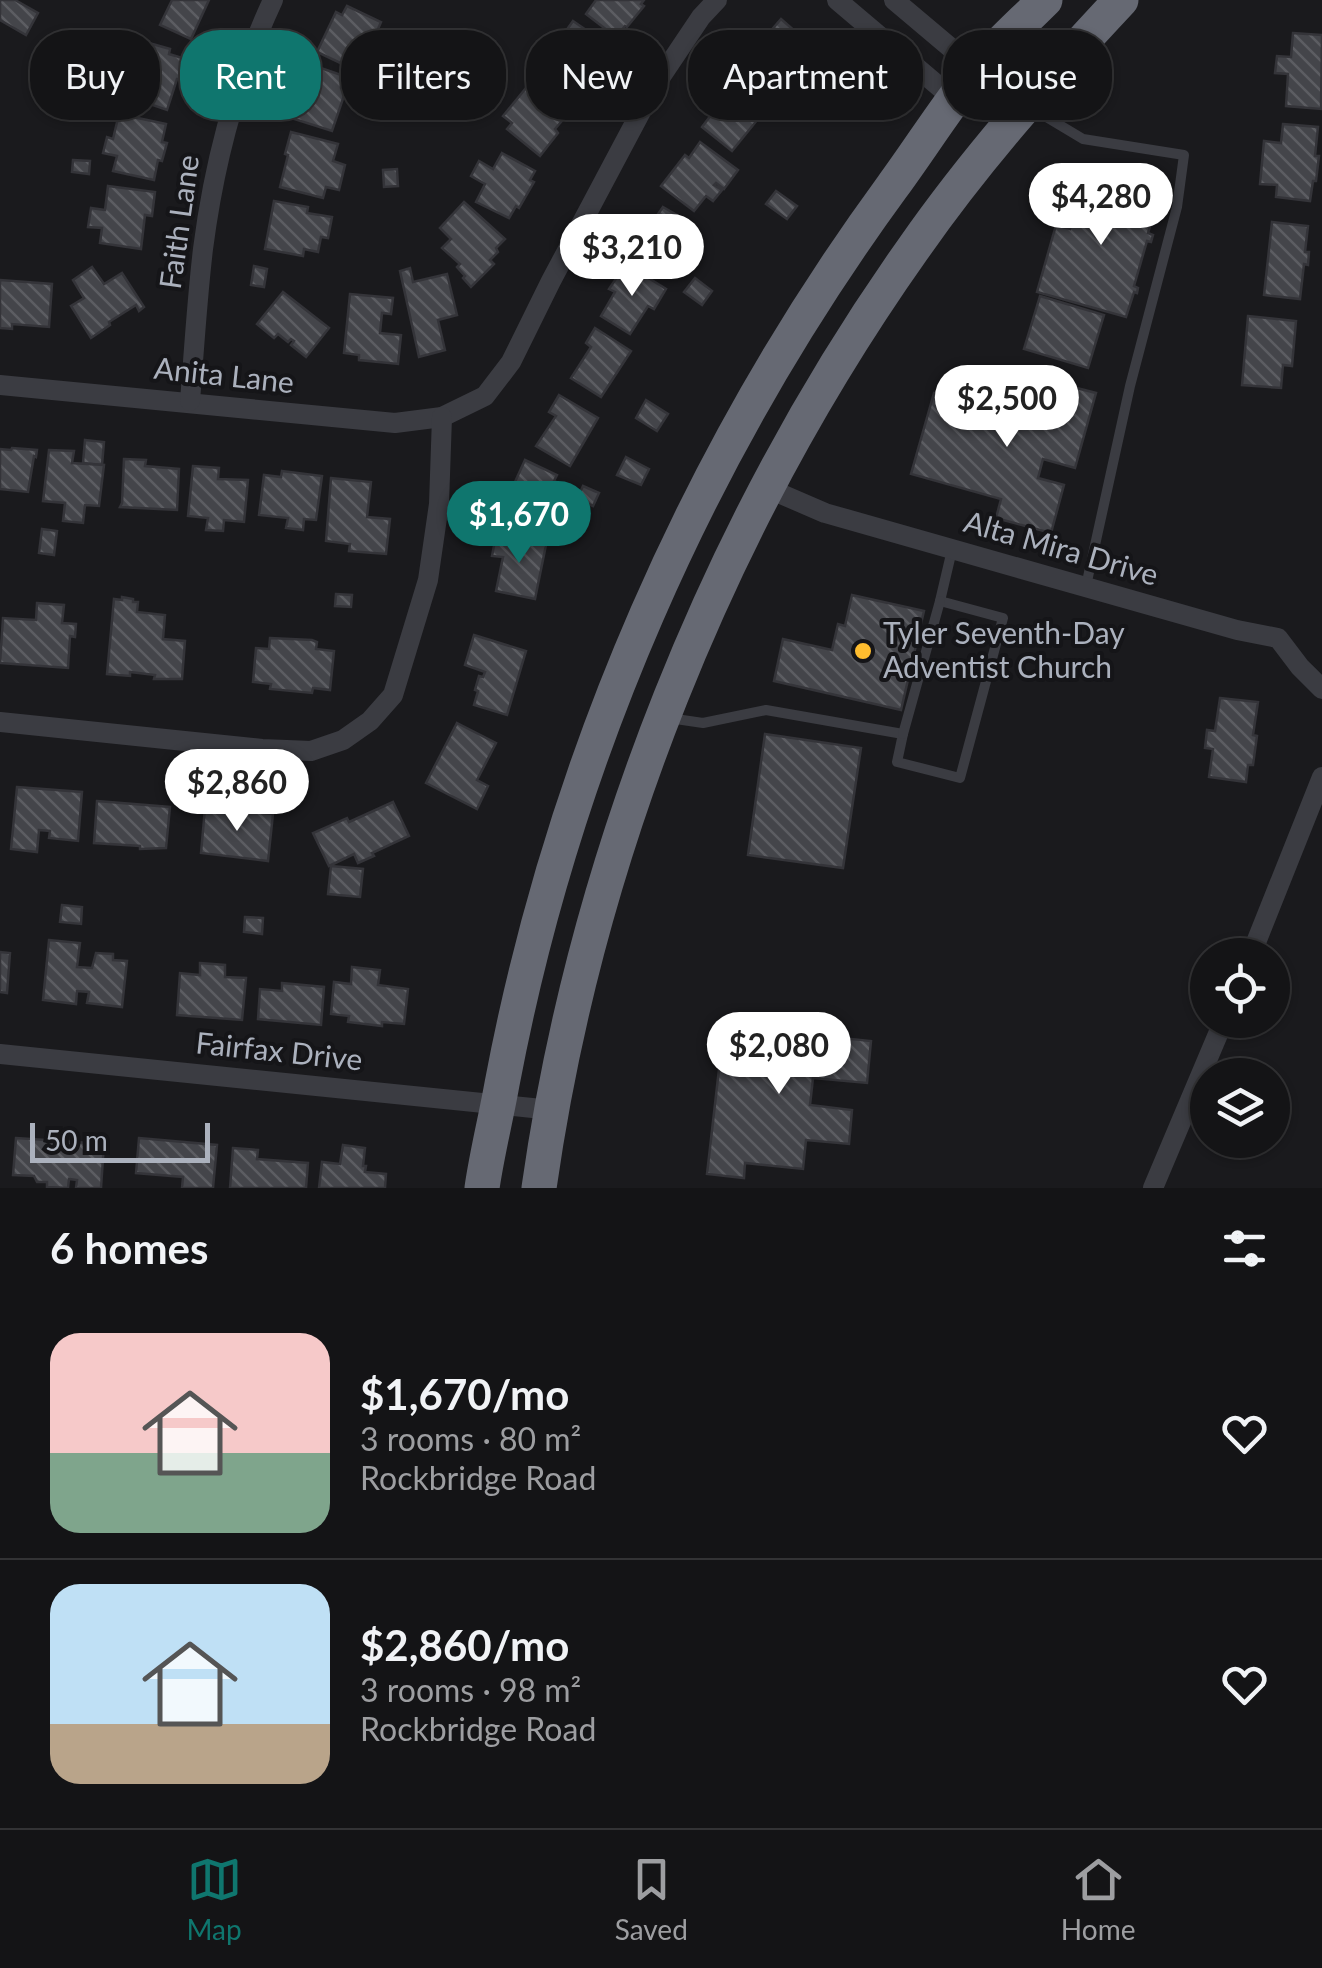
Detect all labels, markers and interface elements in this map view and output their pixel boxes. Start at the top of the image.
chip: Buy [30,30,160,120]
chip: Rent [180,30,321,120]
chip: Filters [341,30,506,120]
chip: New [526,30,668,120]
chip: Apartment [688,30,923,120]
chip: House [943,30,1112,120]
street label: Faith Lane [151,152,205,291]
pin: $4,280 [1020,163,1182,248]
text: $4,280 [1051,176,1151,215]
pin: $3,210 [551,214,713,299]
text: $3,210 [582,227,682,266]
street label: Anita Lane [152,349,296,399]
pin: $2,500 [926,365,1088,450]
text: $2,500 [957,378,1057,417]
pin: $1,670 [438,481,600,566]
text: $1,670 [469,494,569,533]
street label: Alta Mira Drive [960,502,1163,592]
place label: Tyler Seventh-Day Adventist Church [883,614,1125,684]
marker: Tyler Seventh-Day Adventist Church [852,640,874,662]
pin: $2,860 [156,749,318,834]
text: $2,860 [187,762,287,801]
map controls [1190,938,1290,1158]
button: locate [1190,938,1290,1038]
pin: $2,080 [698,1012,860,1097]
street label: Fairfax Drive [194,1023,364,1077]
text: $2,080 [729,1025,829,1064]
button: layers [1190,1058,1290,1158]
scale bar [30,1118,210,1162]
text: 50 m [45,1123,108,1157]
icon: filters [1217,1221,1272,1276]
text: 6 homes [50,1223,208,1273]
text: $1,670/mo [360,1369,569,1419]
icon: home [130,1373,250,1493]
icon: heart [1217,1406,1272,1461]
text: 3 rooms · 80 m² [360,1419,581,1458]
text: Rockbridge Road [360,1458,596,1497]
text: $2,860/mo [360,1620,569,1670]
icon: home [130,1624,250,1744]
icon: heart [1217,1657,1272,1712]
text: 3 rooms · 98 m² [360,1670,581,1709]
text: Rockbridge Road [360,1709,596,1748]
tab: Map [187,1852,242,1946]
tab: Saved [615,1852,688,1946]
tab: Home [1061,1852,1135,1946]

